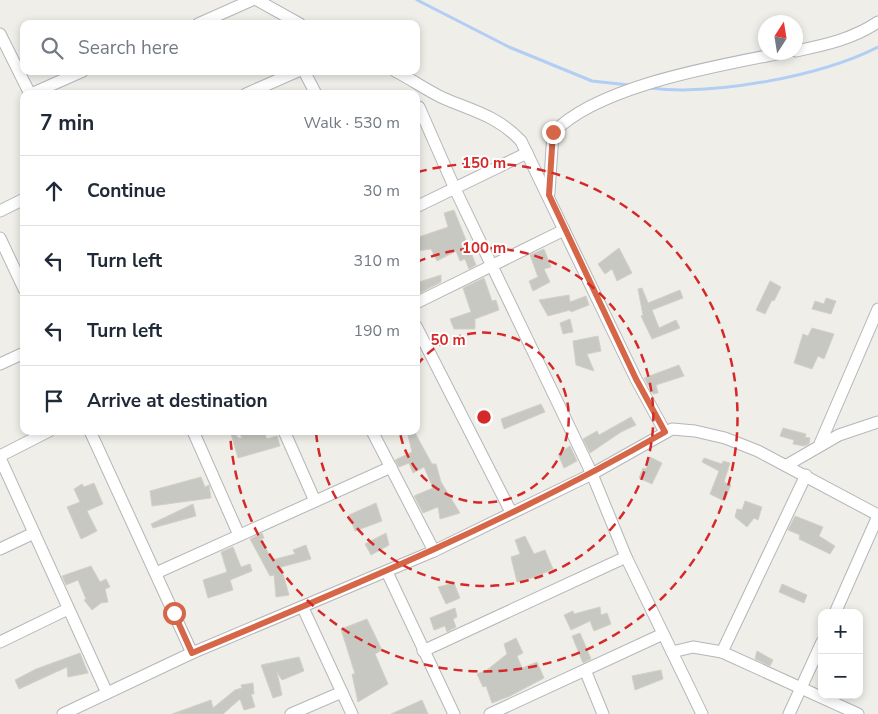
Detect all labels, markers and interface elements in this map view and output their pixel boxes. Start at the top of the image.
north arrow [758,15,803,60]
search box [20,20,420,75]
icon: search [38,34,66,62]
text: Search here [78,35,179,61]
text: 7 min [40,109,94,137]
text: Walk · 530 m [304,112,400,134]
route end [542,121,565,144]
text: 150 m [462,153,506,173]
icon: ahead [40,177,68,205]
text: Continue [87,178,166,204]
text: 30 m [363,180,400,202]
text: 100 m [462,238,506,258]
icon: left [40,247,68,275]
text: Turn left [87,248,162,274]
text: 310 m [353,250,400,272]
icon: left [40,317,68,345]
text: Turn left [87,318,162,344]
text: 190 m [353,320,400,342]
text: 50 m [430,330,466,350]
icon: arrive [40,387,68,415]
text: Arrive at destination [87,388,268,414]
centre of rings [475,408,493,426]
route start [163,602,186,625]
map controls [818,609,863,699]
button: + [818,609,863,654]
button: − [818,654,863,699]

